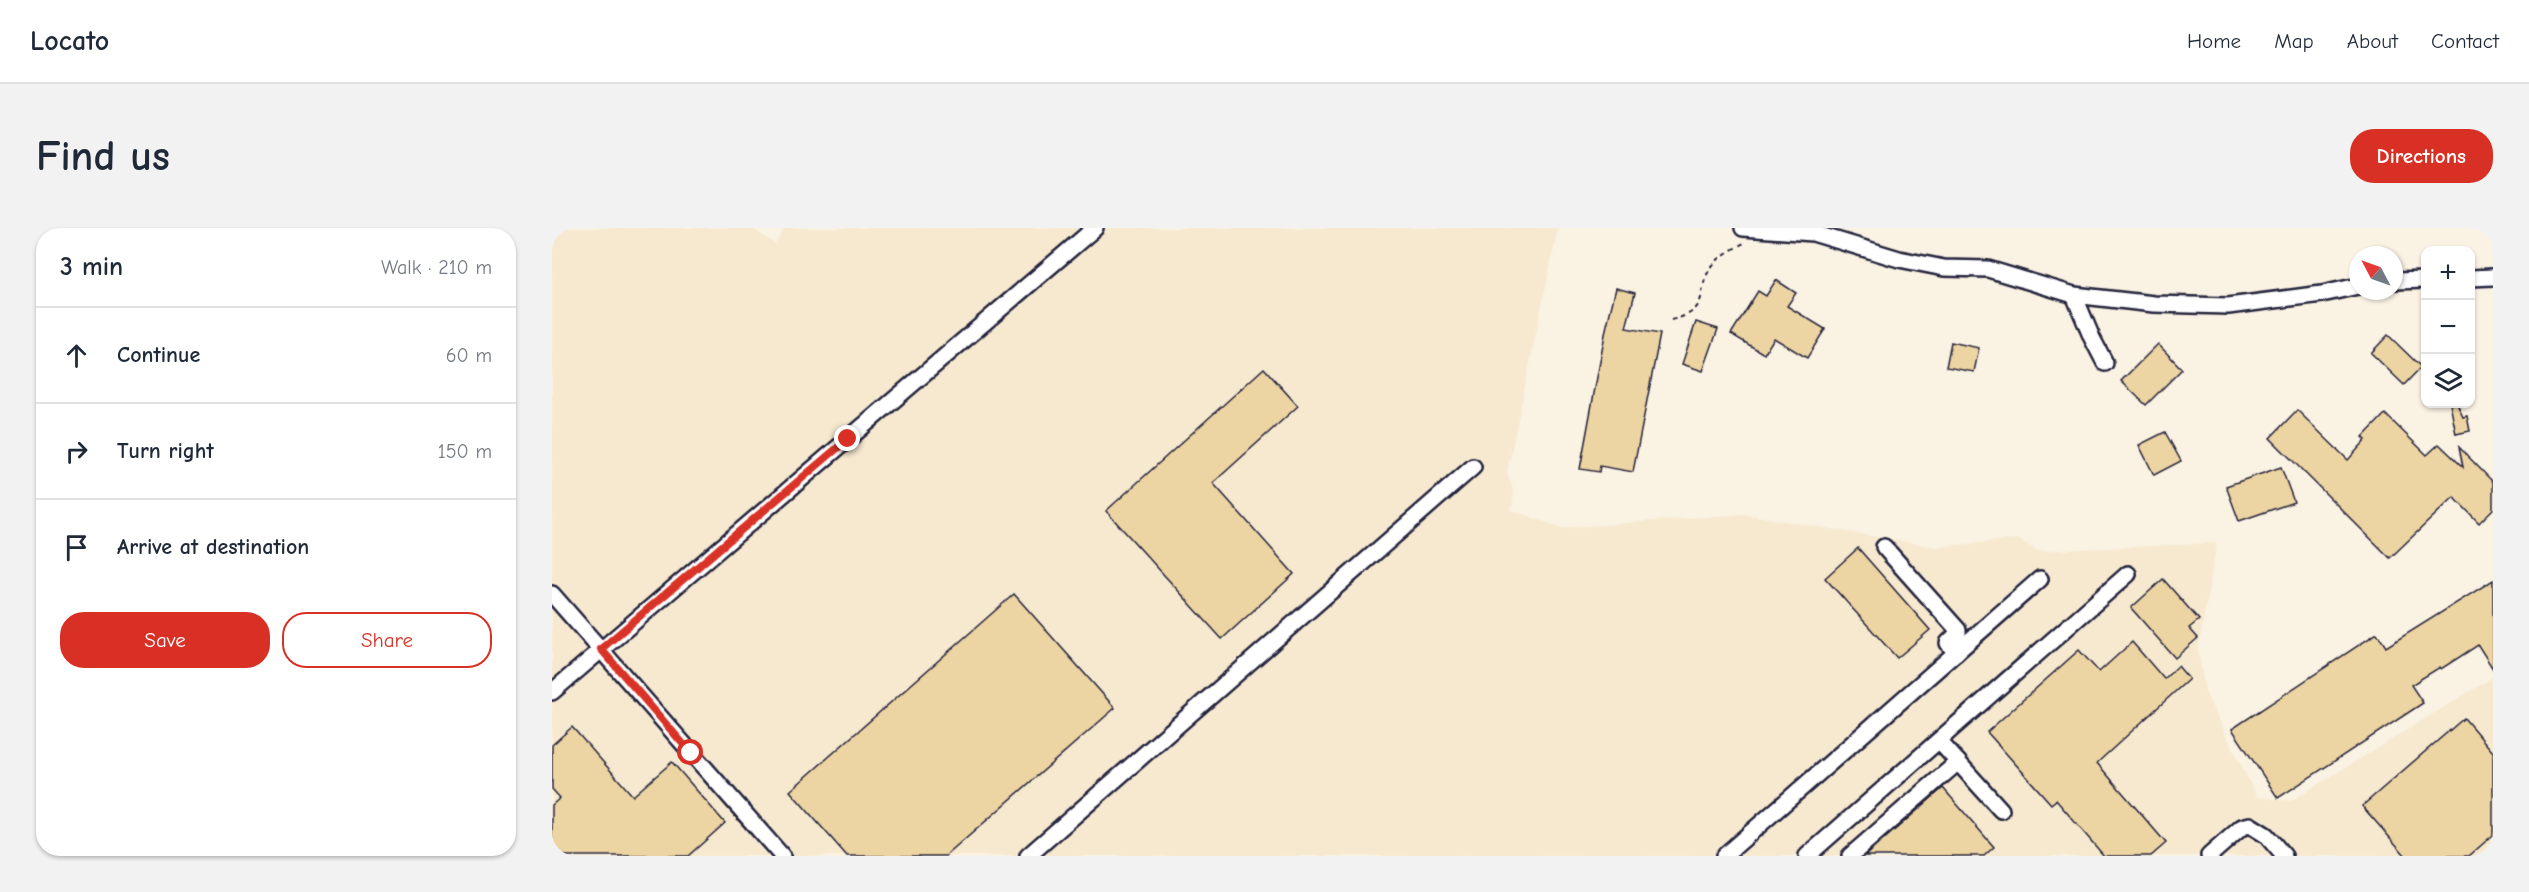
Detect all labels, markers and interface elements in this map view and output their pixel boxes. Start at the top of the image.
text: Locato [30,25,109,57]
text: Home [2187,29,2241,53]
text: Map [2274,29,2314,53]
text: About [2347,29,2398,53]
text: Contact [2431,29,2499,53]
button: Directions [2350,129,2493,183]
text: Find us [36,132,170,181]
north arrow [2349,246,2403,300]
map controls [2421,246,2475,408]
button: + [2421,246,2475,300]
text: 3 min [60,252,123,282]
text: Walk · 210 m [381,256,492,279]
button: − [2421,300,2475,354]
icon: ahead [60,339,93,372]
text: Continue [117,342,200,368]
text: 60 m [446,344,492,367]
button: layers [2421,354,2475,408]
route end [834,425,860,451]
icon: right [60,435,93,468]
text: Turn right [117,438,214,464]
text: 150 m [438,440,492,463]
icon: arrive [60,531,93,564]
text: Arrive at destination [117,534,309,560]
button: Save [60,612,270,668]
button: Share [282,612,492,668]
route start [677,739,703,765]

